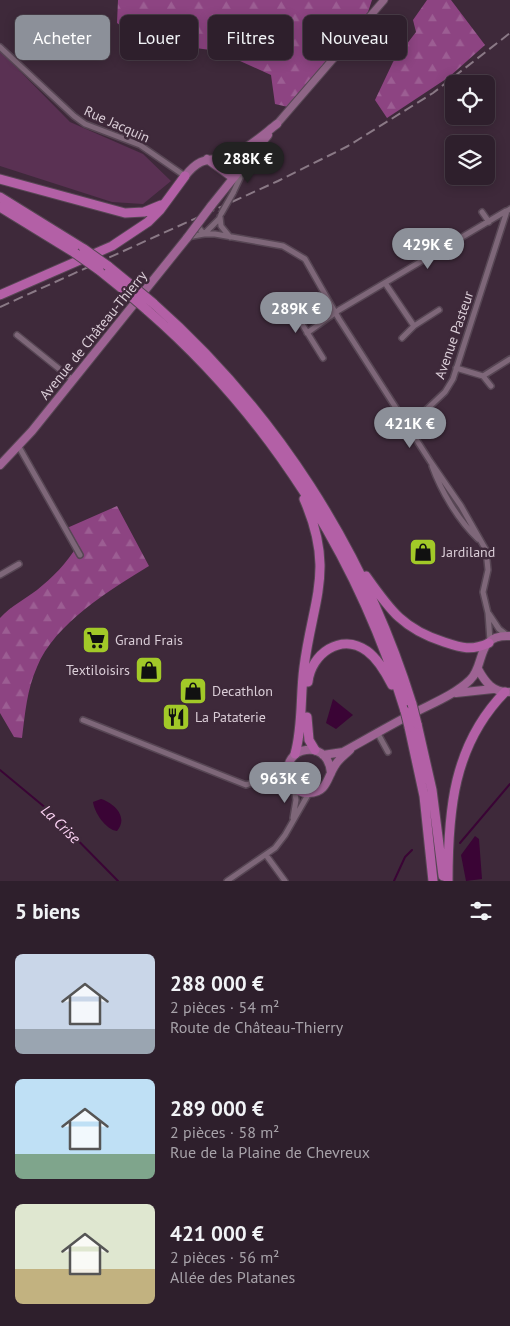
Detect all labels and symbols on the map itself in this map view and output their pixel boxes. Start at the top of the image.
street label: Rue Jacquin [81,102,153,146]
pin: 288K € [207,142,289,184]
pin: 429K € [387,228,469,270]
street label: Avenue de Château-Thierry [35,266,151,403]
street label: Avenue Pasteur [431,289,478,381]
pin: 289K € [255,292,337,334]
pin: 421K € [369,406,451,449]
shop icon: Jardiland [408,537,438,567]
place label: Jardiland [441,543,495,561]
supermarket icon: Grand Frais [81,625,111,655]
place label: Grand Frais [115,631,183,649]
shop icon: Textiloisirs [134,655,164,685]
place label: Textiloisirs [66,661,130,679]
shop icon: Decathlon [178,676,208,706]
place label: Decathlon [212,682,273,700]
restaurant icon: La Pataterie [161,702,191,732]
place label: La Pataterie [195,708,266,726]
pin: 963K € [244,762,326,804]
water label: La Crise [37,801,85,847]

